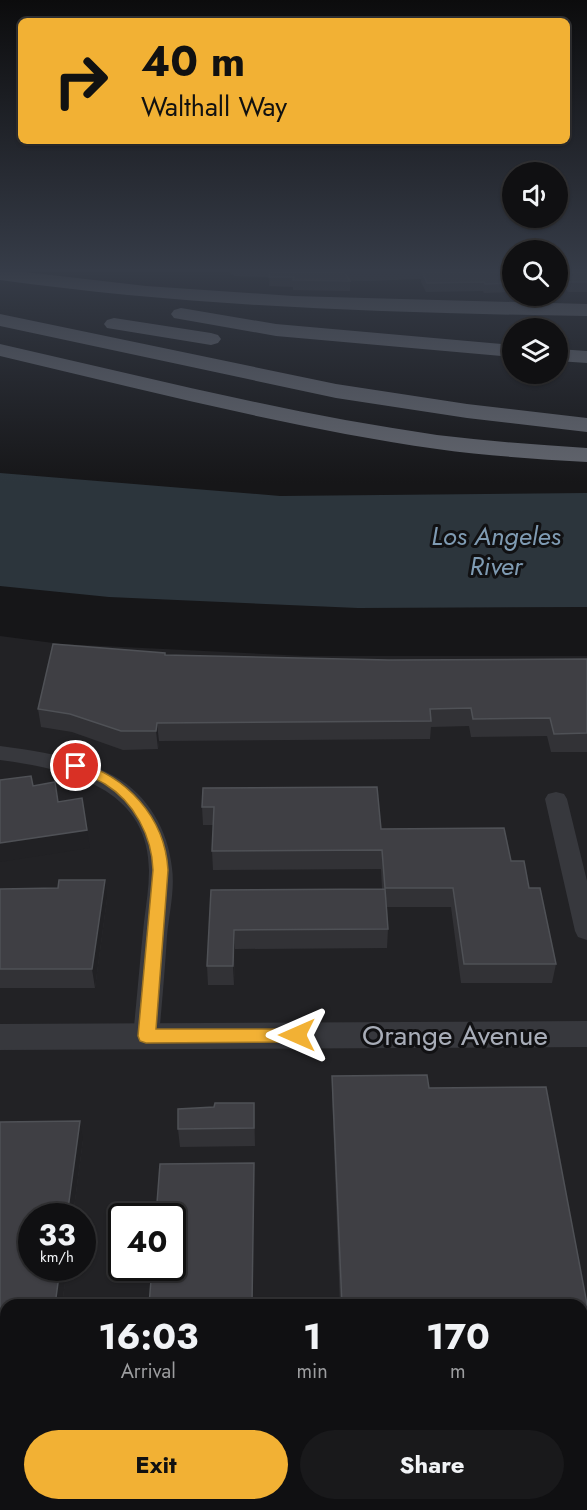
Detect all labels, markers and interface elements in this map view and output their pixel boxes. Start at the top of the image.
text: 40 m [141,31,245,92]
icon: right [42,42,120,120]
text: Walthall Way [141,87,287,126]
map controls [502,162,568,384]
button: sound [502,162,568,228]
button: search [502,240,568,306]
button: layers [502,318,568,384]
water label: Los Angeles River [431,517,562,585]
pin [50,740,101,791]
icon: arrive [59,749,92,782]
position arrow [265,1003,329,1067]
street label: Orange Avenue [362,1015,548,1056]
speed limit sign: 40 [108,1203,186,1281]
text: 33 [38,1213,76,1256]
text: km/h [40,1246,74,1268]
text: 16:03 [98,1310,198,1362]
text: 1 [303,1310,321,1362]
text: 170 [426,1310,490,1362]
text: Arrival [121,1357,176,1386]
text: min [296,1357,328,1386]
text: m [450,1357,466,1386]
button: Exit [24,1430,288,1499]
button: Share [300,1430,564,1499]

